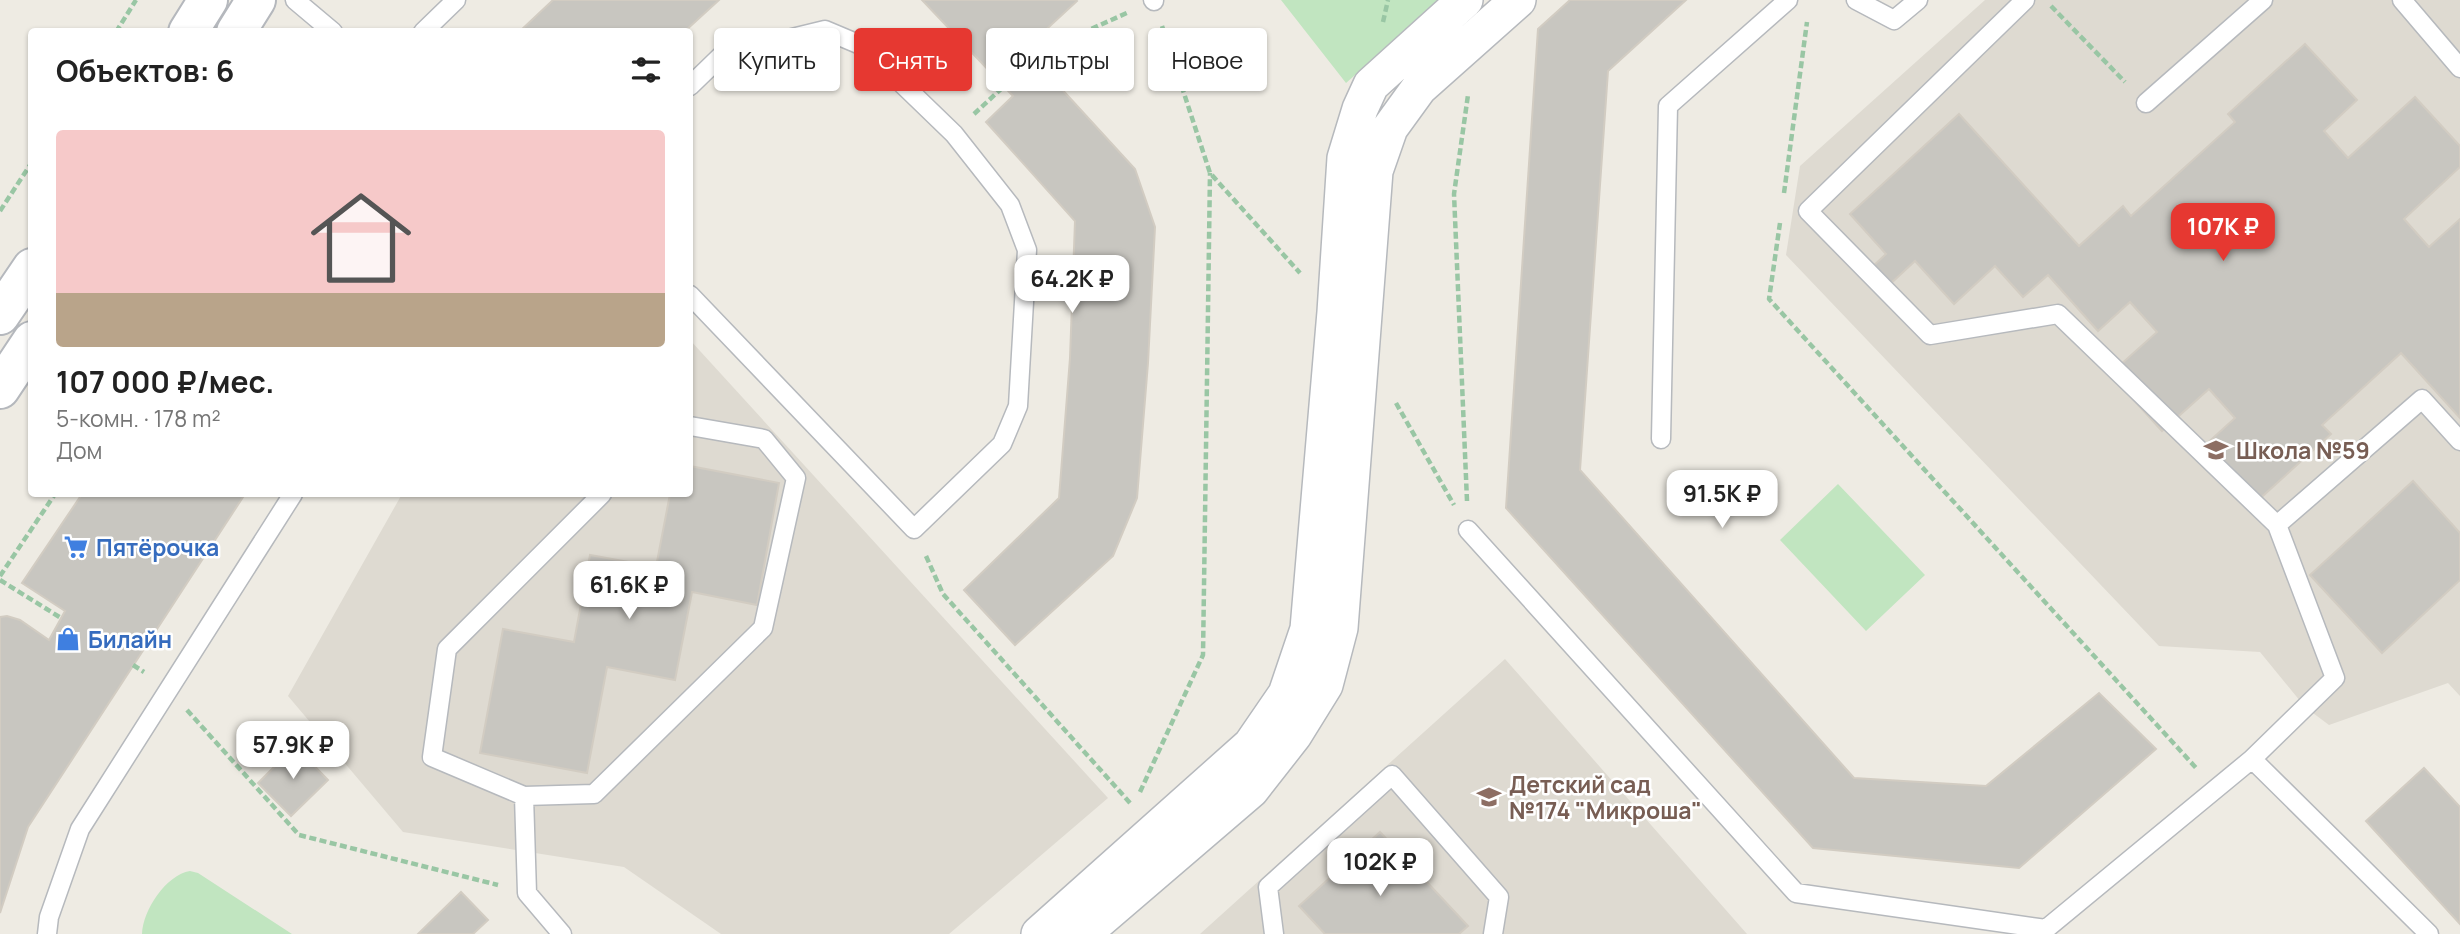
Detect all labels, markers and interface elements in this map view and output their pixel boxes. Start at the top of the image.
chip: Купить [714,28,840,91]
chip: Снять [854,28,972,91]
chip: Фильтры [986,28,1134,91]
chip: Новое [1148,28,1267,91]
text: Объектов: 6 [56,50,234,91]
icon: filters [627,51,665,89]
icon: home [298,175,424,301]
pin: 107K ₽ [2166,204,2280,263]
text: 107K ₽ [2187,210,2259,242]
pin: 64.2K ₽ [1007,256,1137,315]
text: 64.2K ₽ [1030,262,1114,294]
text: 107 000 ₽/мес. [56,361,274,402]
text: 5-комн. · 178 m² [56,402,221,434]
text: Дом [56,434,102,466]
place label: Школа №59 [2236,434,2370,466]
school or university icon: Школа №59 [2202,436,2230,464]
pin: 91.5K ₽ [1657,470,1787,530]
text: 91.5K ₽ [1683,477,1761,509]
place label: Пятёрочка [96,531,219,563]
supermarket icon: Пятёрочка [62,533,90,561]
pin: 61.6K ₽ [564,562,694,621]
text: 61.6K ₽ [589,568,669,600]
place label: Билайн [88,623,172,655]
shop icon: Билайн [54,625,82,653]
pin: 57.9K ₽ [228,722,358,781]
text: 57.9K ₽ [252,728,334,760]
place label: Детский сад №174 "Микроша" [1509,768,1702,826]
school or university icon: Детский сад №174 "Микроша" [1475,783,1503,811]
pin: 102K ₽ [1323,838,1437,898]
text: 102K ₽ [1343,845,1417,877]

